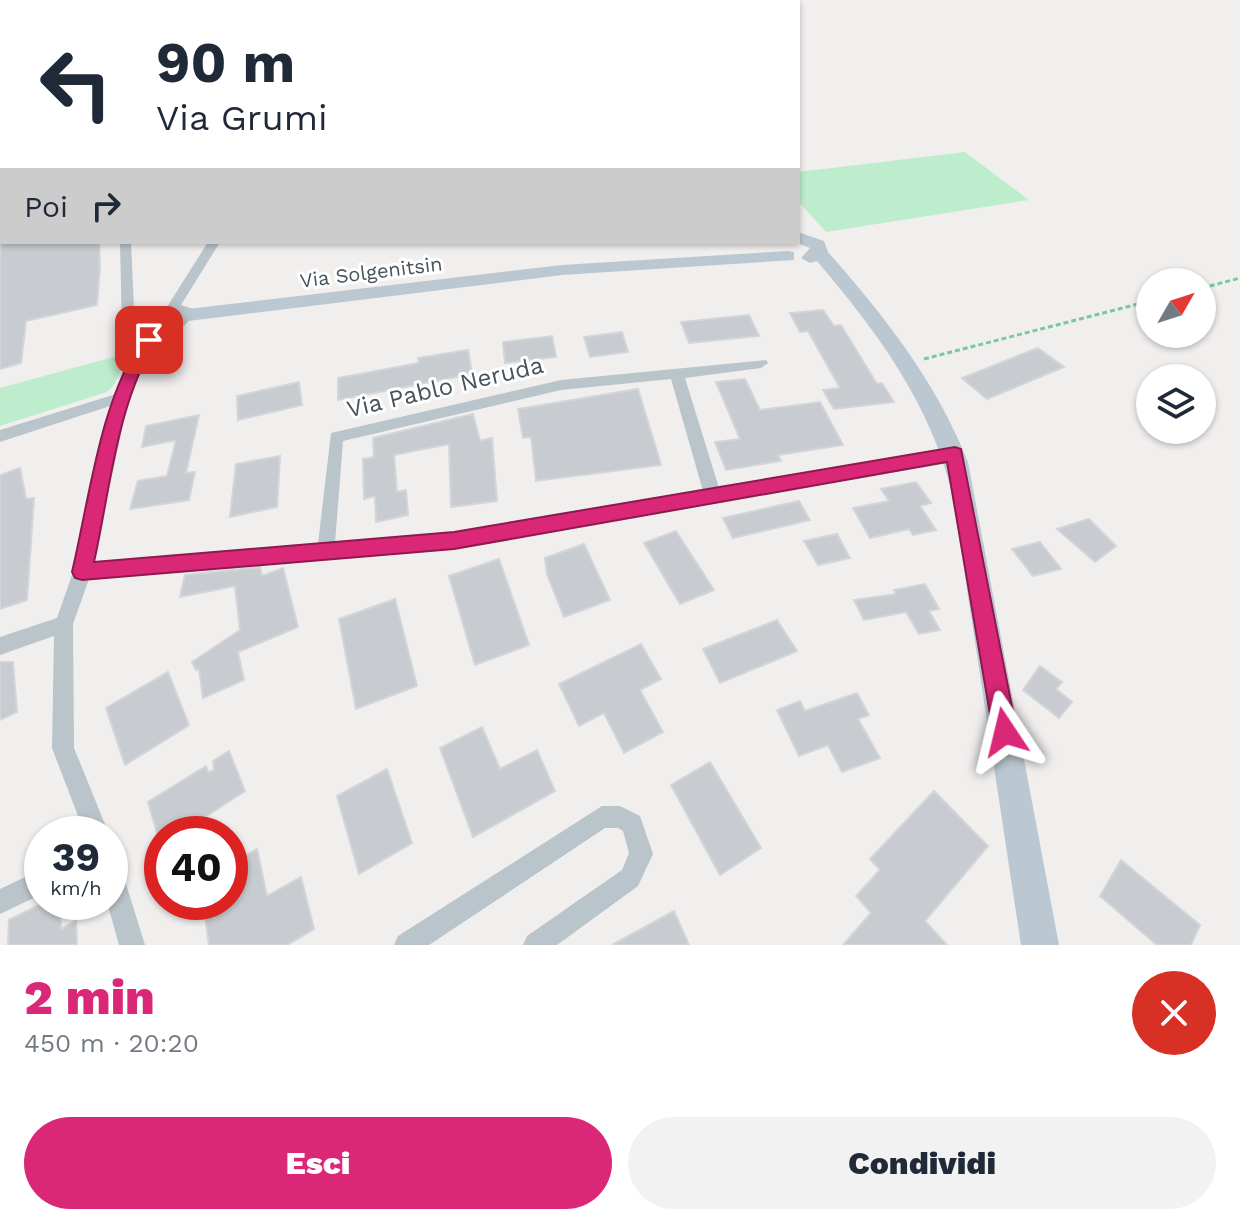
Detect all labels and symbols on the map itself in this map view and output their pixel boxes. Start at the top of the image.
street label: Via Solgenitsin [298,251,444,293]
north arrow [1136,268,1216,348]
pin [115,306,183,374]
street label: Via Pablo Neruda [344,351,546,423]
position arrow [963,690,1047,774]
speed limit sign: 40 [144,816,248,920]

